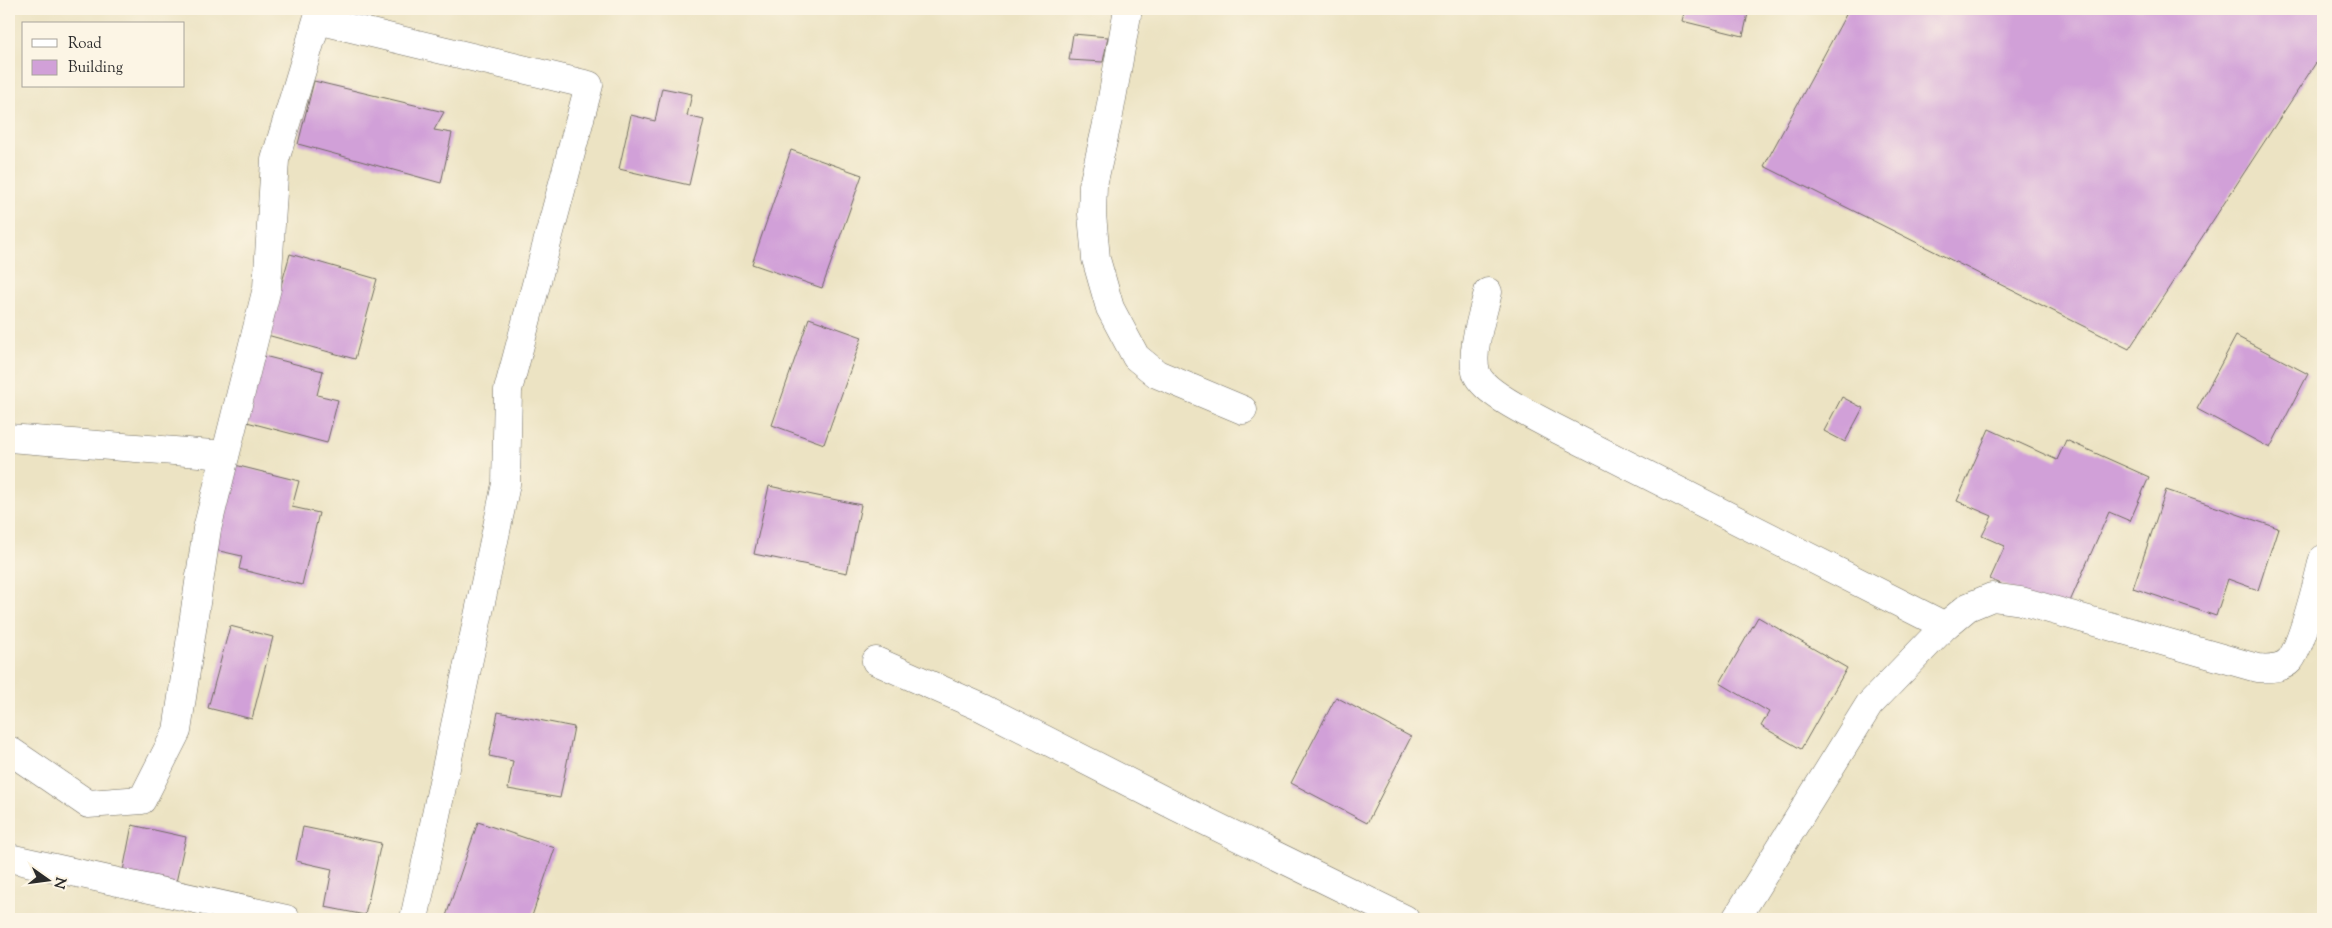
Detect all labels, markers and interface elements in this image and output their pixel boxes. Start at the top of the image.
legend [22,22,185,88]
text: Road [68,34,102,55]
text: Building [68,58,123,79]
north arrow [22,856,72,906]
text: N [48,875,70,891]

